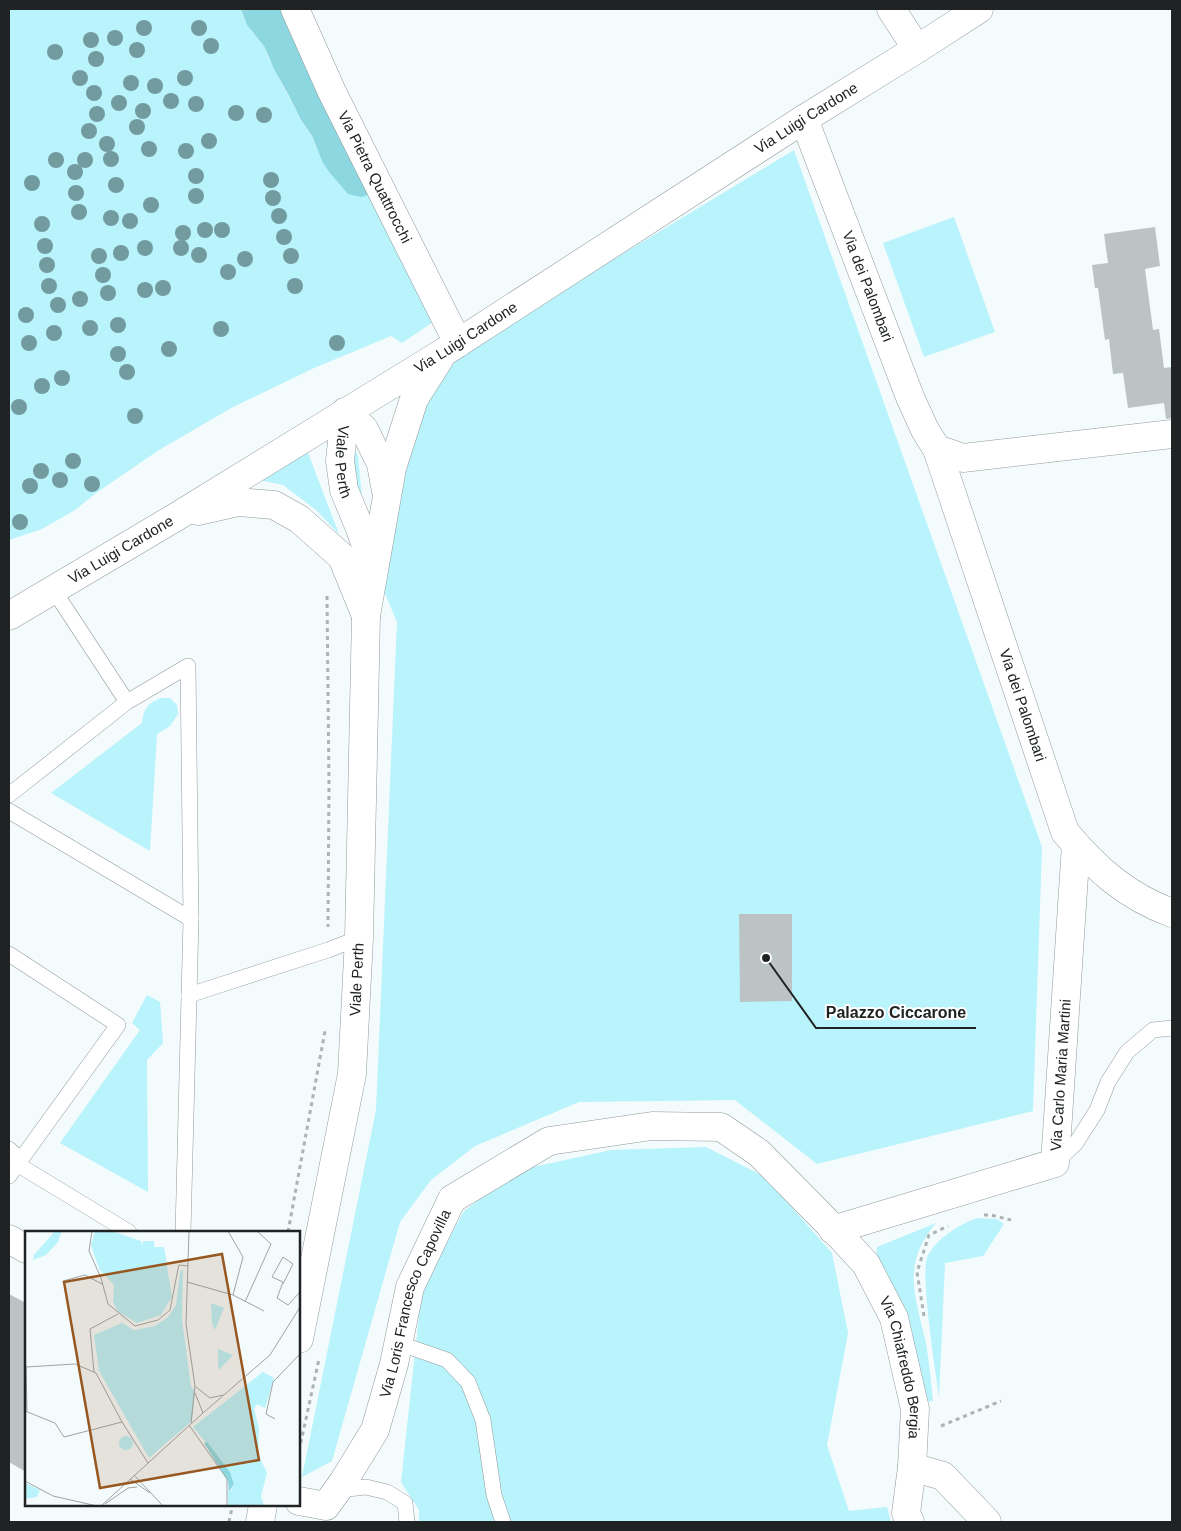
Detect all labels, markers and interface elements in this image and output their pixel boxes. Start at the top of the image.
street label: Via Luigi Cardone [751,79,861,157]
street label: Via Pietra Quattrocchi [335,108,415,246]
street label: Via dei Palombari [839,228,897,344]
street label: Via Luigi Cardone [411,298,520,376]
street label: Viale Perth [332,425,355,501]
street label: Via Luigi Cardone [65,512,176,587]
street label: Via dei Palombari [996,647,1050,763]
street label: Viale Perth [346,942,367,1016]
callout: Palazzo Ciccarone [816,997,976,1028]
street label: Via Carlo Maria Martini [1047,998,1074,1152]
text: Palazzo Ciccarone [826,1004,966,1021]
street label: Via Loris Francesco Capovilla [376,1206,454,1400]
inset map [25,1231,300,1506]
street label: Via Chiafreddo Bergia [876,1293,924,1440]

